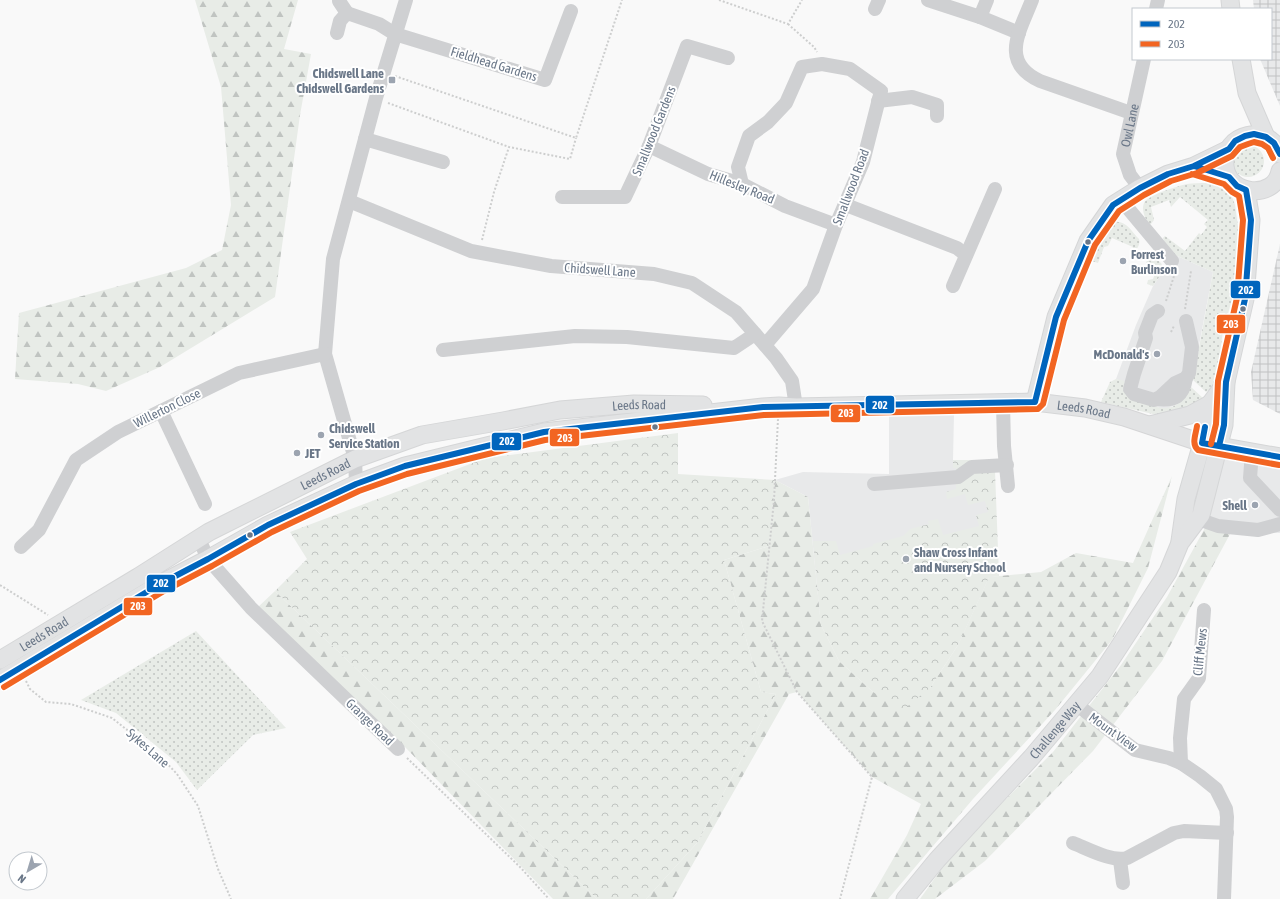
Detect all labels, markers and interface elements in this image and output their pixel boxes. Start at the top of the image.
legend [1132,8,1272,60]
text: 202 [1168,17,1185,31]
text: 203 [1168,37,1185,51]
street label: Fieldhead Gardens [449,44,539,84]
place label: Chidswell Lane Chidswell Gardens [296,66,384,96]
marker: Chidswell Lane Chidswell Gardens [387,75,397,85]
street label: Smallwood Gardens [629,84,679,178]
street label: Owl Lane [1117,102,1141,148]
street label: Smallwood Road [830,147,872,227]
street label: Hillesley Road [707,167,777,207]
unlabelled marker [1083,237,1093,247]
place label: Forrest Burlinson [1131,247,1177,277]
marker: Forrest Burlinson [1118,256,1128,266]
street label: Chidswell Lane [564,260,636,280]
line badge: 202 [1230,280,1261,299]
text: 202 [1238,284,1254,296]
unlabelled marker [1238,304,1248,314]
line badge: 203 [1216,314,1246,334]
text: 203 [1223,318,1239,330]
place label: McDonald's [1094,347,1149,362]
marker: McDonald's [1152,349,1162,359]
street label: Willerton Close [131,385,203,431]
line badge: 202 [865,395,895,414]
street label: Leeds Road [611,396,666,413]
street label: Leeds Road [1056,397,1112,421]
text: 202 [872,399,888,411]
line badge: 203 [830,404,861,423]
text: 203 [838,407,854,419]
place label: Chidswell Service Station [329,421,399,451]
unlabelled marker [650,422,660,432]
line badge: 203 [549,428,580,447]
marker: Chidswell Service Station [316,430,326,440]
line badge: 202 [491,432,522,451]
text: 203 [557,432,573,444]
text: 202 [499,435,515,447]
place label: JET [304,446,321,461]
marker: JET [292,448,302,458]
street label: Leeds Road [298,455,353,493]
place label: Shell [1222,498,1248,513]
marker: Shell [1250,500,1260,510]
unlabelled marker [245,530,255,540]
place label: Shaw Cross Infant and Nursery School [914,545,1006,575]
marker: Shaw Cross Infant and Nursery School [901,554,911,564]
line badge: 202 [146,574,176,593]
text: 202 [153,577,169,589]
line badge: 203 [123,597,153,616]
text: 203 [130,600,146,612]
street label: Leeds Road [17,613,71,654]
street label: Cliff Mews [1190,627,1210,677]
street label: Grange Road [343,696,397,748]
street label: Challenge Way [1026,697,1084,762]
street label: Mount View [1086,710,1140,755]
street label: Sykes Lane [124,725,173,771]
north arrow [8,851,48,891]
text: N [16,872,28,886]

